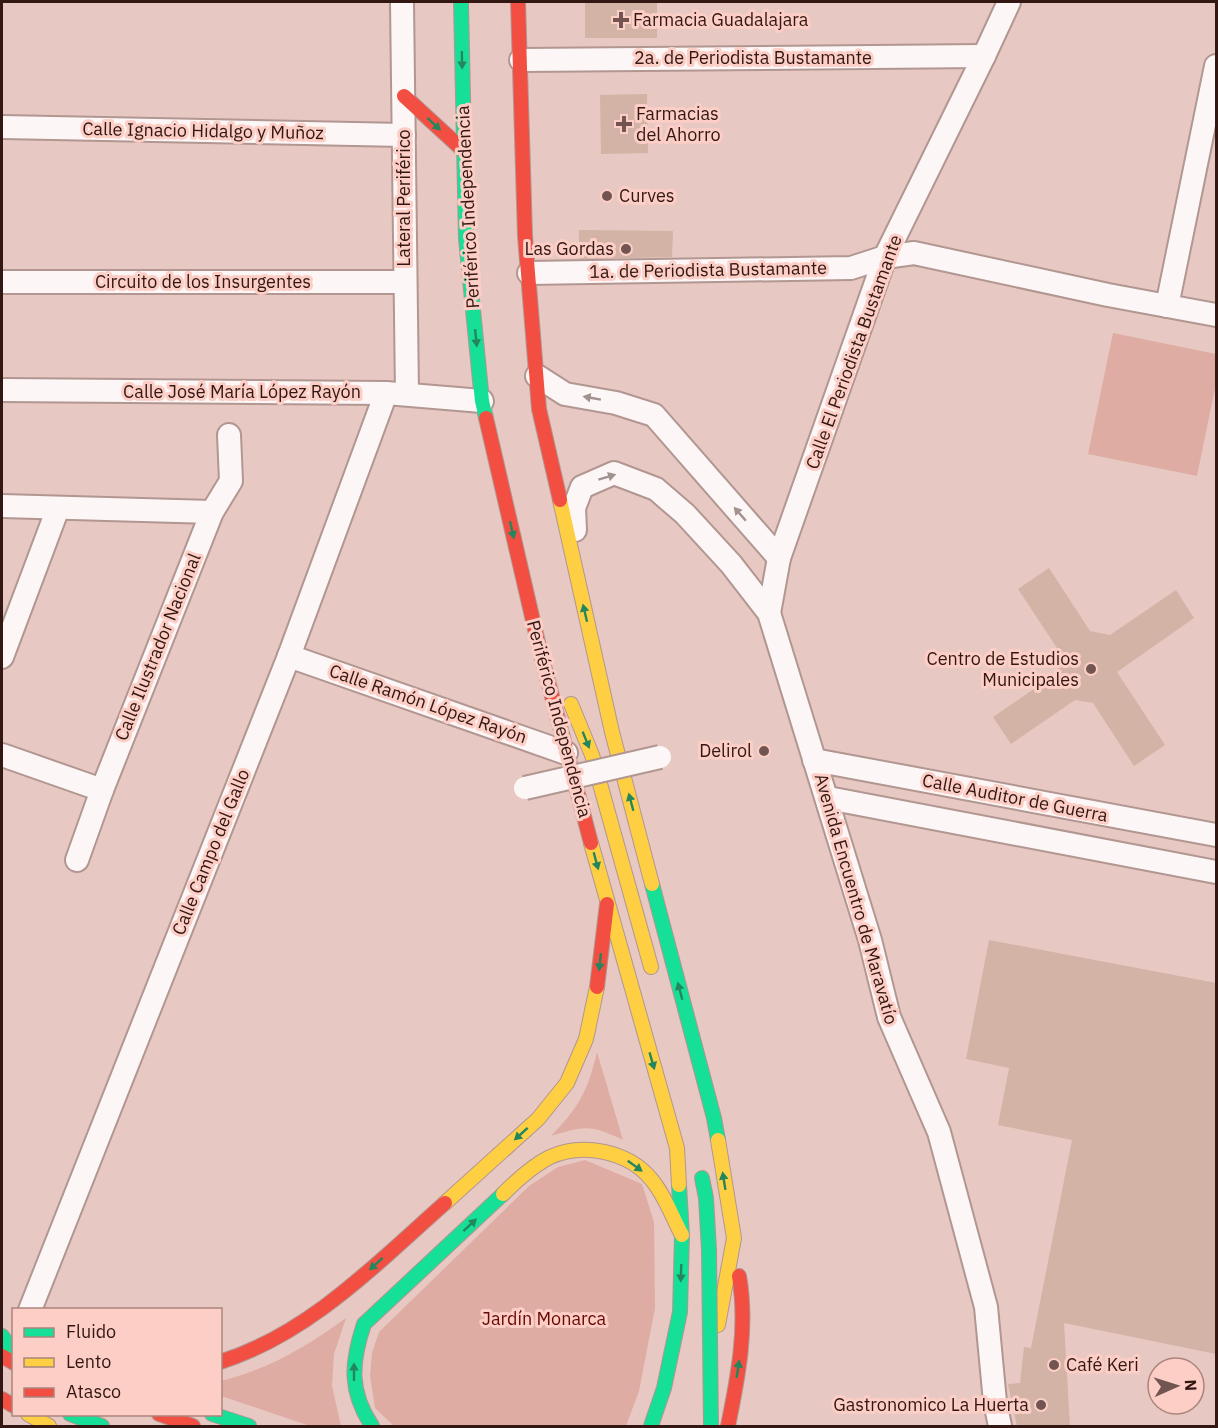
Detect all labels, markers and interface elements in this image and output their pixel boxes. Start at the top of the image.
place label: Farmacia Guadalajara [633,8,809,31]
marker: Farmacia Guadalajara [614,13,628,27]
street label: 2a. de Periodista Bustamante [634,46,872,69]
one-way arrow [457,50,467,69]
place label: Farmacias del Ahorro [636,102,721,146]
street label: Periférico Independencia [451,104,484,309]
one-way arrow [427,116,441,130]
street label: Calle Ignacio Hidalgo y Muñoz [82,117,324,144]
marker: Farmacias del Ahorro [617,117,631,131]
street label: Lateral Periférico [392,129,415,267]
place label: Curves [619,184,675,207]
marker: Curves [600,189,614,203]
street label: Calle El Periodista Bustamante [800,231,907,472]
place label: Las Gordas [524,237,614,260]
marker: Las Gordas [619,242,633,256]
street label: 1a. de Periodista Bustamante [589,256,827,283]
street label: Circuito de los Insurgentes [95,270,311,293]
one-way arrow [471,329,481,348]
street label: Calle José María López Rayón [123,380,361,403]
one-way arrow [583,394,602,403]
one-way arrow [599,472,617,481]
one-way arrow [734,507,747,522]
one-way arrow [508,521,517,540]
street label: Calle Ilustrador Nacional [109,550,206,744]
one-way arrow [580,603,589,622]
street label: Periférico Independencia [522,618,597,821]
place label: Centro de Estudios Municipales [927,647,1079,691]
street label: Calle Ramón López Rayón [326,659,530,748]
marker: Centro de Estudios Municipales [1084,662,1098,676]
one-way arrow [581,731,591,749]
place label: Delirol [699,739,752,762]
marker: Delirol [757,744,771,758]
street label: Calle Campo del Gallo [167,765,254,938]
street label: Calle Auditor de Guerra [920,768,1110,827]
street label: Avenida Encuentro de Maravatío [810,771,903,1027]
one-way arrow [625,793,635,812]
one-way arrow [591,852,601,870]
one-way arrow [596,952,605,971]
one-way arrow [675,982,685,1000]
one-way arrow [648,1052,657,1070]
one-way arrow [514,1127,529,1141]
one-way arrow [627,1160,643,1172]
one-way arrow [720,1171,729,1190]
one-way arrow [462,1218,477,1232]
one-way arrow [369,1257,384,1270]
one-way arrow [676,1264,686,1283]
park label: Jardín Monarca [482,1307,607,1330]
legend [12,1308,222,1416]
text: Fluido [66,1320,116,1343]
text: Lento [66,1350,111,1373]
place label: Café Keri [1066,1353,1139,1376]
north arrow [1146,1356,1206,1416]
marker: Café Keri [1047,1358,1061,1372]
one-way arrow [734,1359,743,1378]
one-way arrow [349,1363,359,1382]
text: N [1181,1379,1201,1392]
text: Atasco [66,1380,121,1403]
place label: Gastronomico La Huerta [833,1393,1029,1416]
marker: Gastronomico La Huerta [1034,1398,1048,1412]

